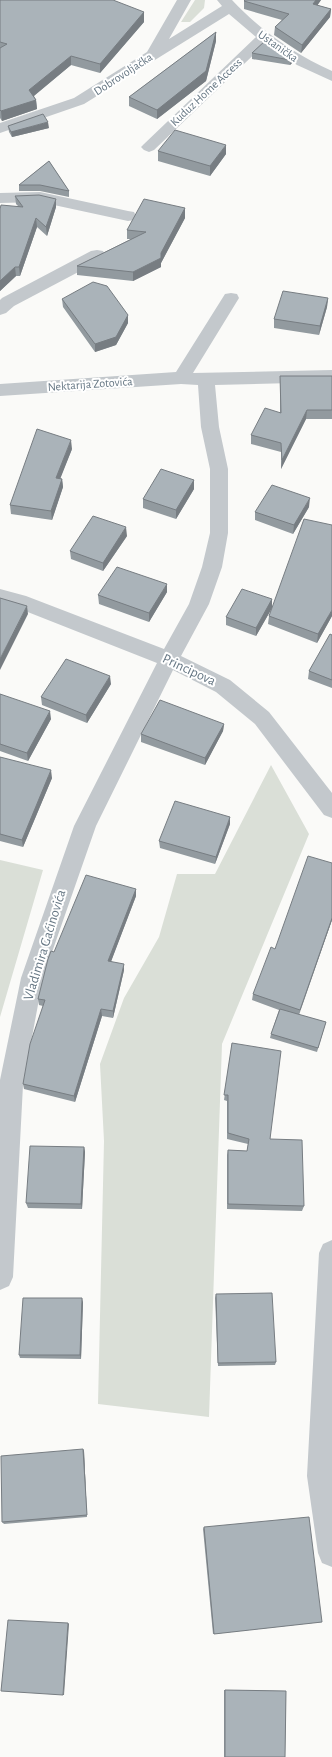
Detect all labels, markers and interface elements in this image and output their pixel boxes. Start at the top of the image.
street label: Ustanička [256,28,301,64]
street label: Dobrovoljačka [92,50,155,98]
street label: Kuduz Home Access [168,56,244,128]
street label: Nektarija Zotovića [47,375,133,394]
street label: Principova [160,652,218,689]
street label: Vladimira Gaćinovića [22,888,69,1002]

